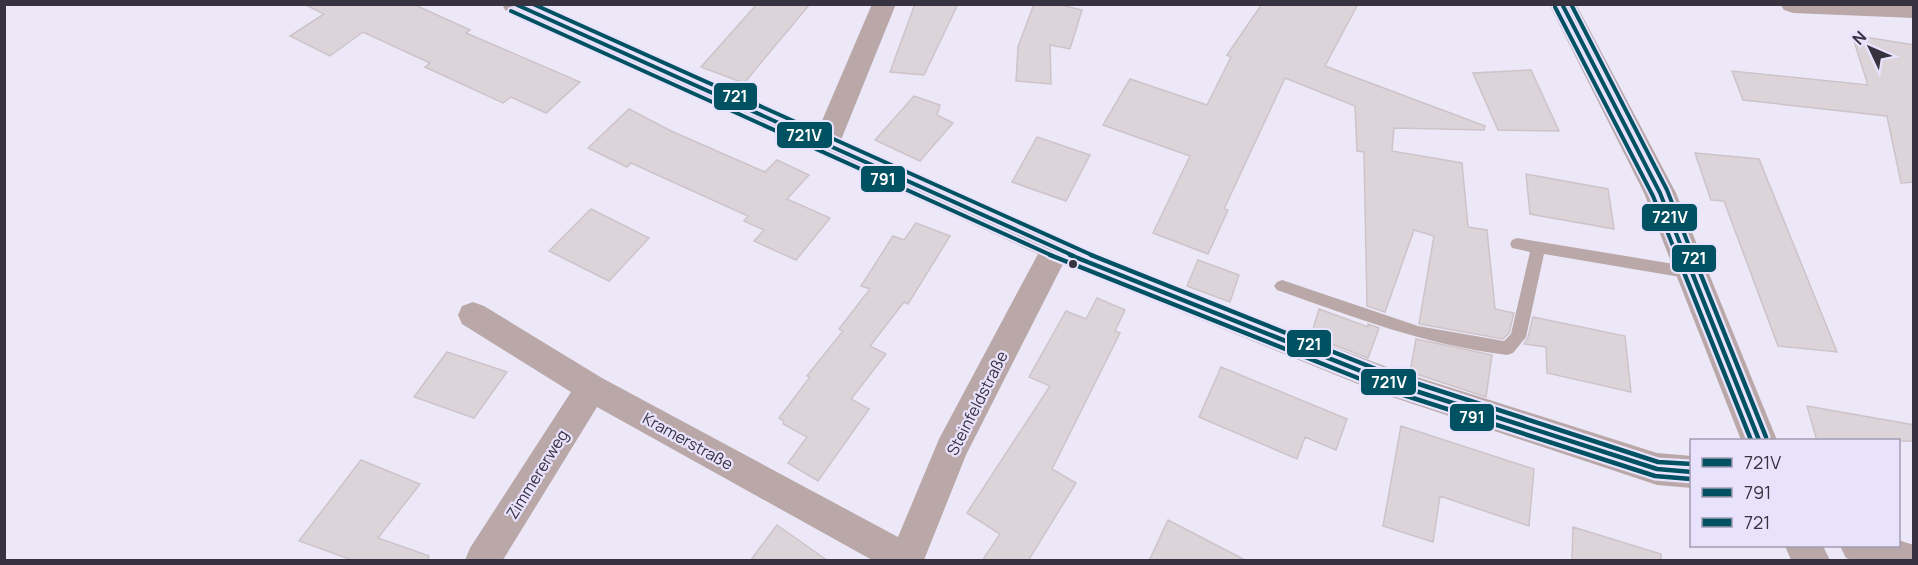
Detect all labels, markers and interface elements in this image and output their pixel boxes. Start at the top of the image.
north arrow [1840,18,1900,78]
text: N [1847,26,1871,49]
line badge: 721 [713,82,758,111]
text: 721 [722,85,748,107]
line badge: 721V [776,121,833,149]
text: 721V [786,124,822,146]
line badge: 791 [860,165,906,193]
text: 791 [870,168,896,190]
line badge: 721V [1641,203,1698,232]
text: 721V [1652,206,1688,228]
line badge: 721 [1671,244,1717,273]
text: 721 [1681,247,1707,269]
unlabelled marker [1067,258,1079,270]
line badge: 721 [1286,329,1332,358]
text: 721 [1296,333,1322,355]
street label: Steinfeldstraße [941,347,1013,459]
line badge: 721V [1360,368,1417,396]
text: 721V [1371,371,1407,393]
line badge: 791 [1449,403,1495,432]
text: 791 [1459,406,1485,428]
street label: Kramerstraße [639,407,737,475]
street label: Zimmererweg [501,425,573,523]
legend [1690,439,1900,547]
text: 721V [1744,450,1781,474]
text: 791 [1744,480,1771,504]
text: 721 [1744,510,1770,534]

